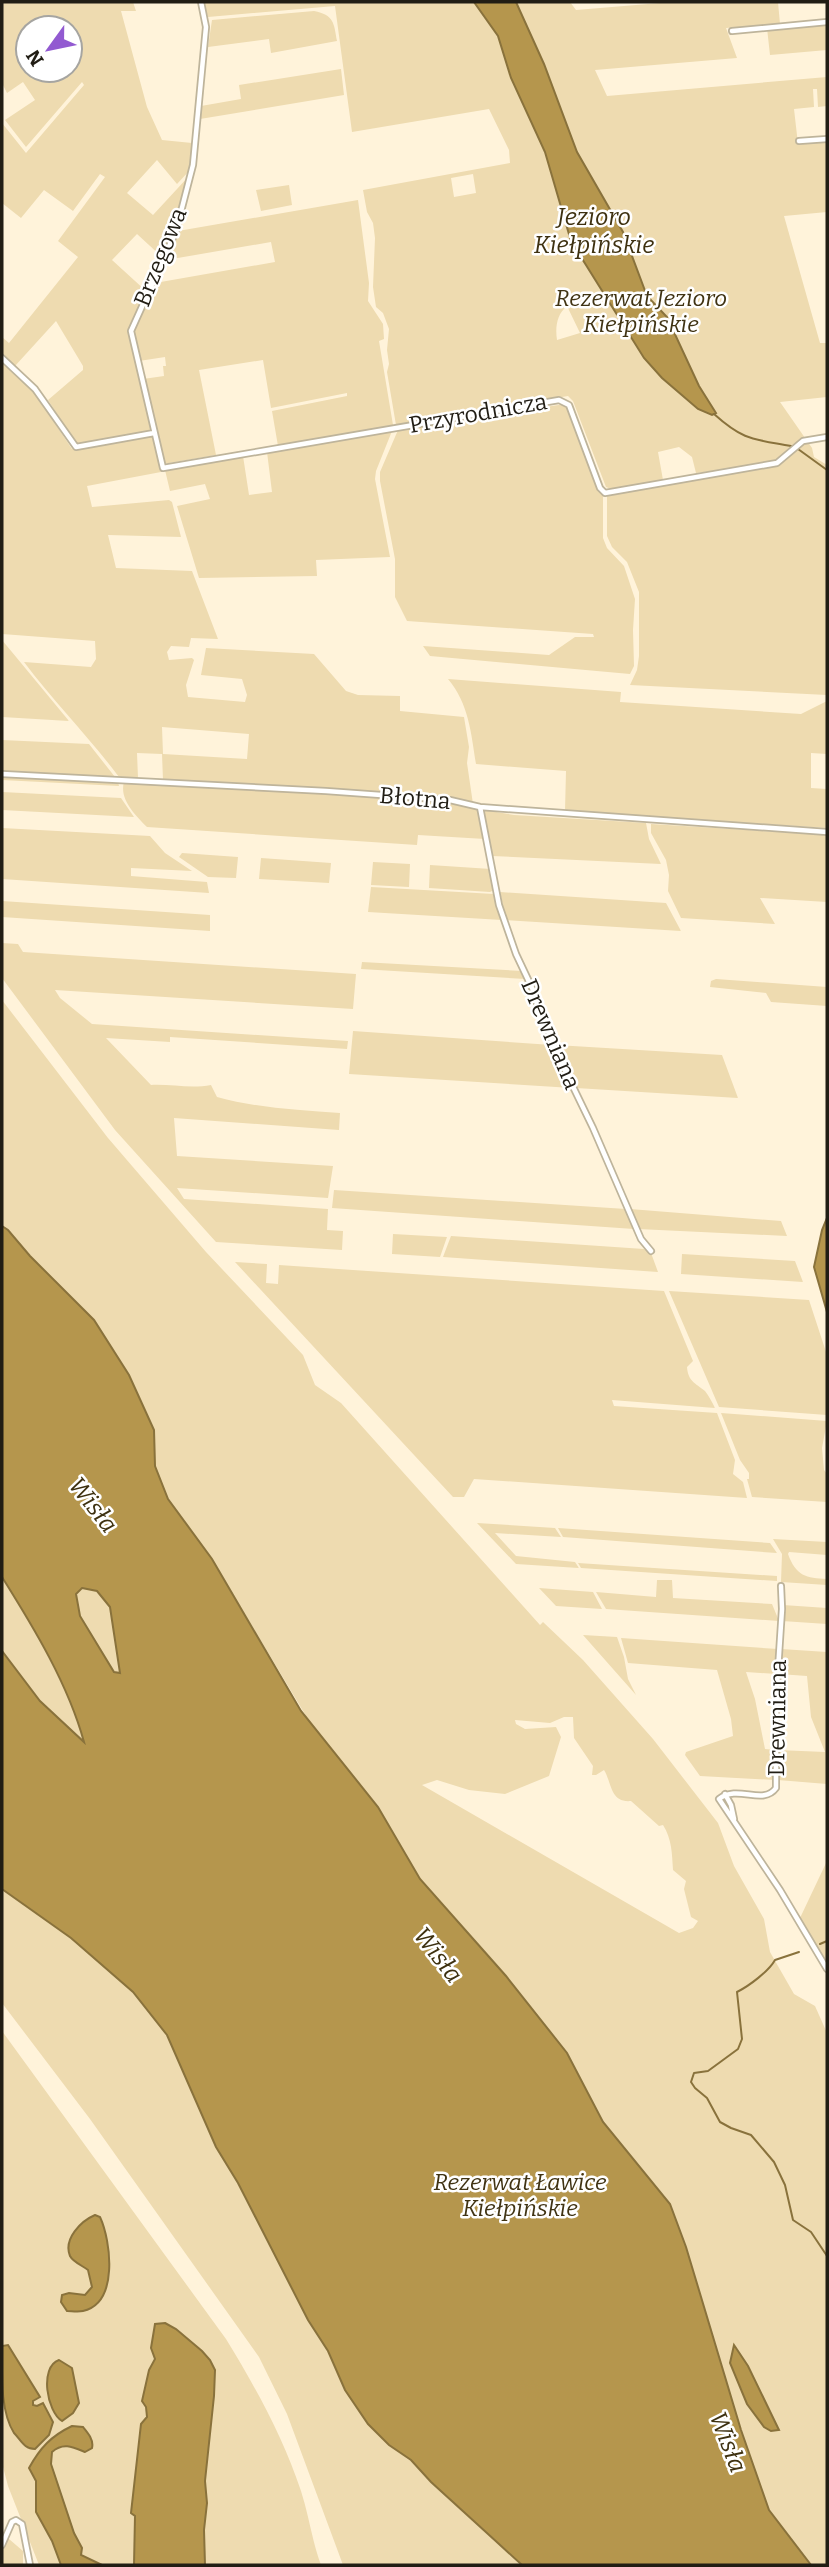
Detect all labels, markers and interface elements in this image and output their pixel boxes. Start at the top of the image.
north arrow [14,14,84,84]
text: N [21,45,49,70]
street label: Brzegowa [128,203,193,310]
water label: Jezioro Kiełpińskie [534,203,654,259]
park label: Rezerwat Jezioro Kiełpińskie [555,284,727,338]
street label: Przyrodnicza [407,387,550,439]
street label: Błotna [378,781,452,815]
street label: Drewniana [515,975,587,1094]
water label: Wisła [63,1472,123,1538]
street label: Drewniana [762,1659,792,1777]
water label: Wisła [408,1922,468,1988]
park label: Rezerwat Ławice Kiełpińskie [433,2168,607,2222]
water label: Wisła [704,2408,752,2476]

